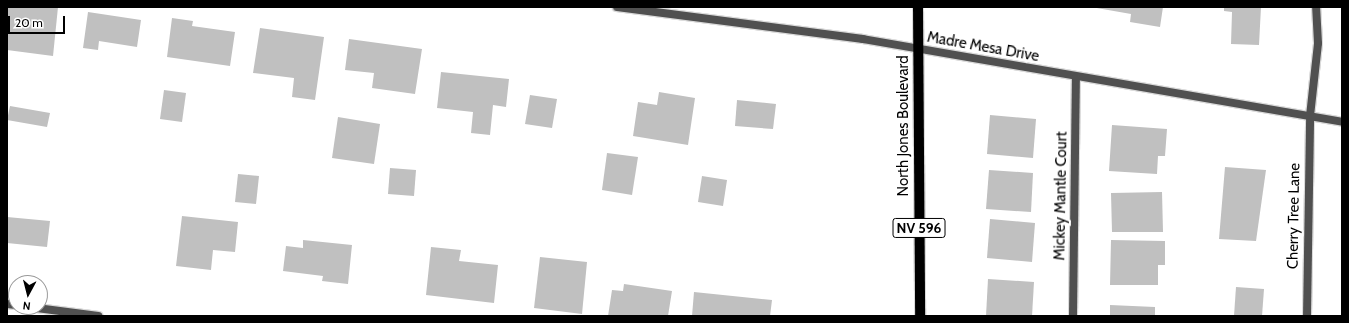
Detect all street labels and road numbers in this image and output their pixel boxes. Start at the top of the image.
street label: Madre Mesa Drive [926,28,1040,66]
street label: North Jones Boulevard [895,56,913,196]
street label: Mickey Mantle Court [1051,131,1071,261]
street label: Cherry Tree Lane [1284,163,1304,269]
road number: NV 596 [892,216,946,240]

